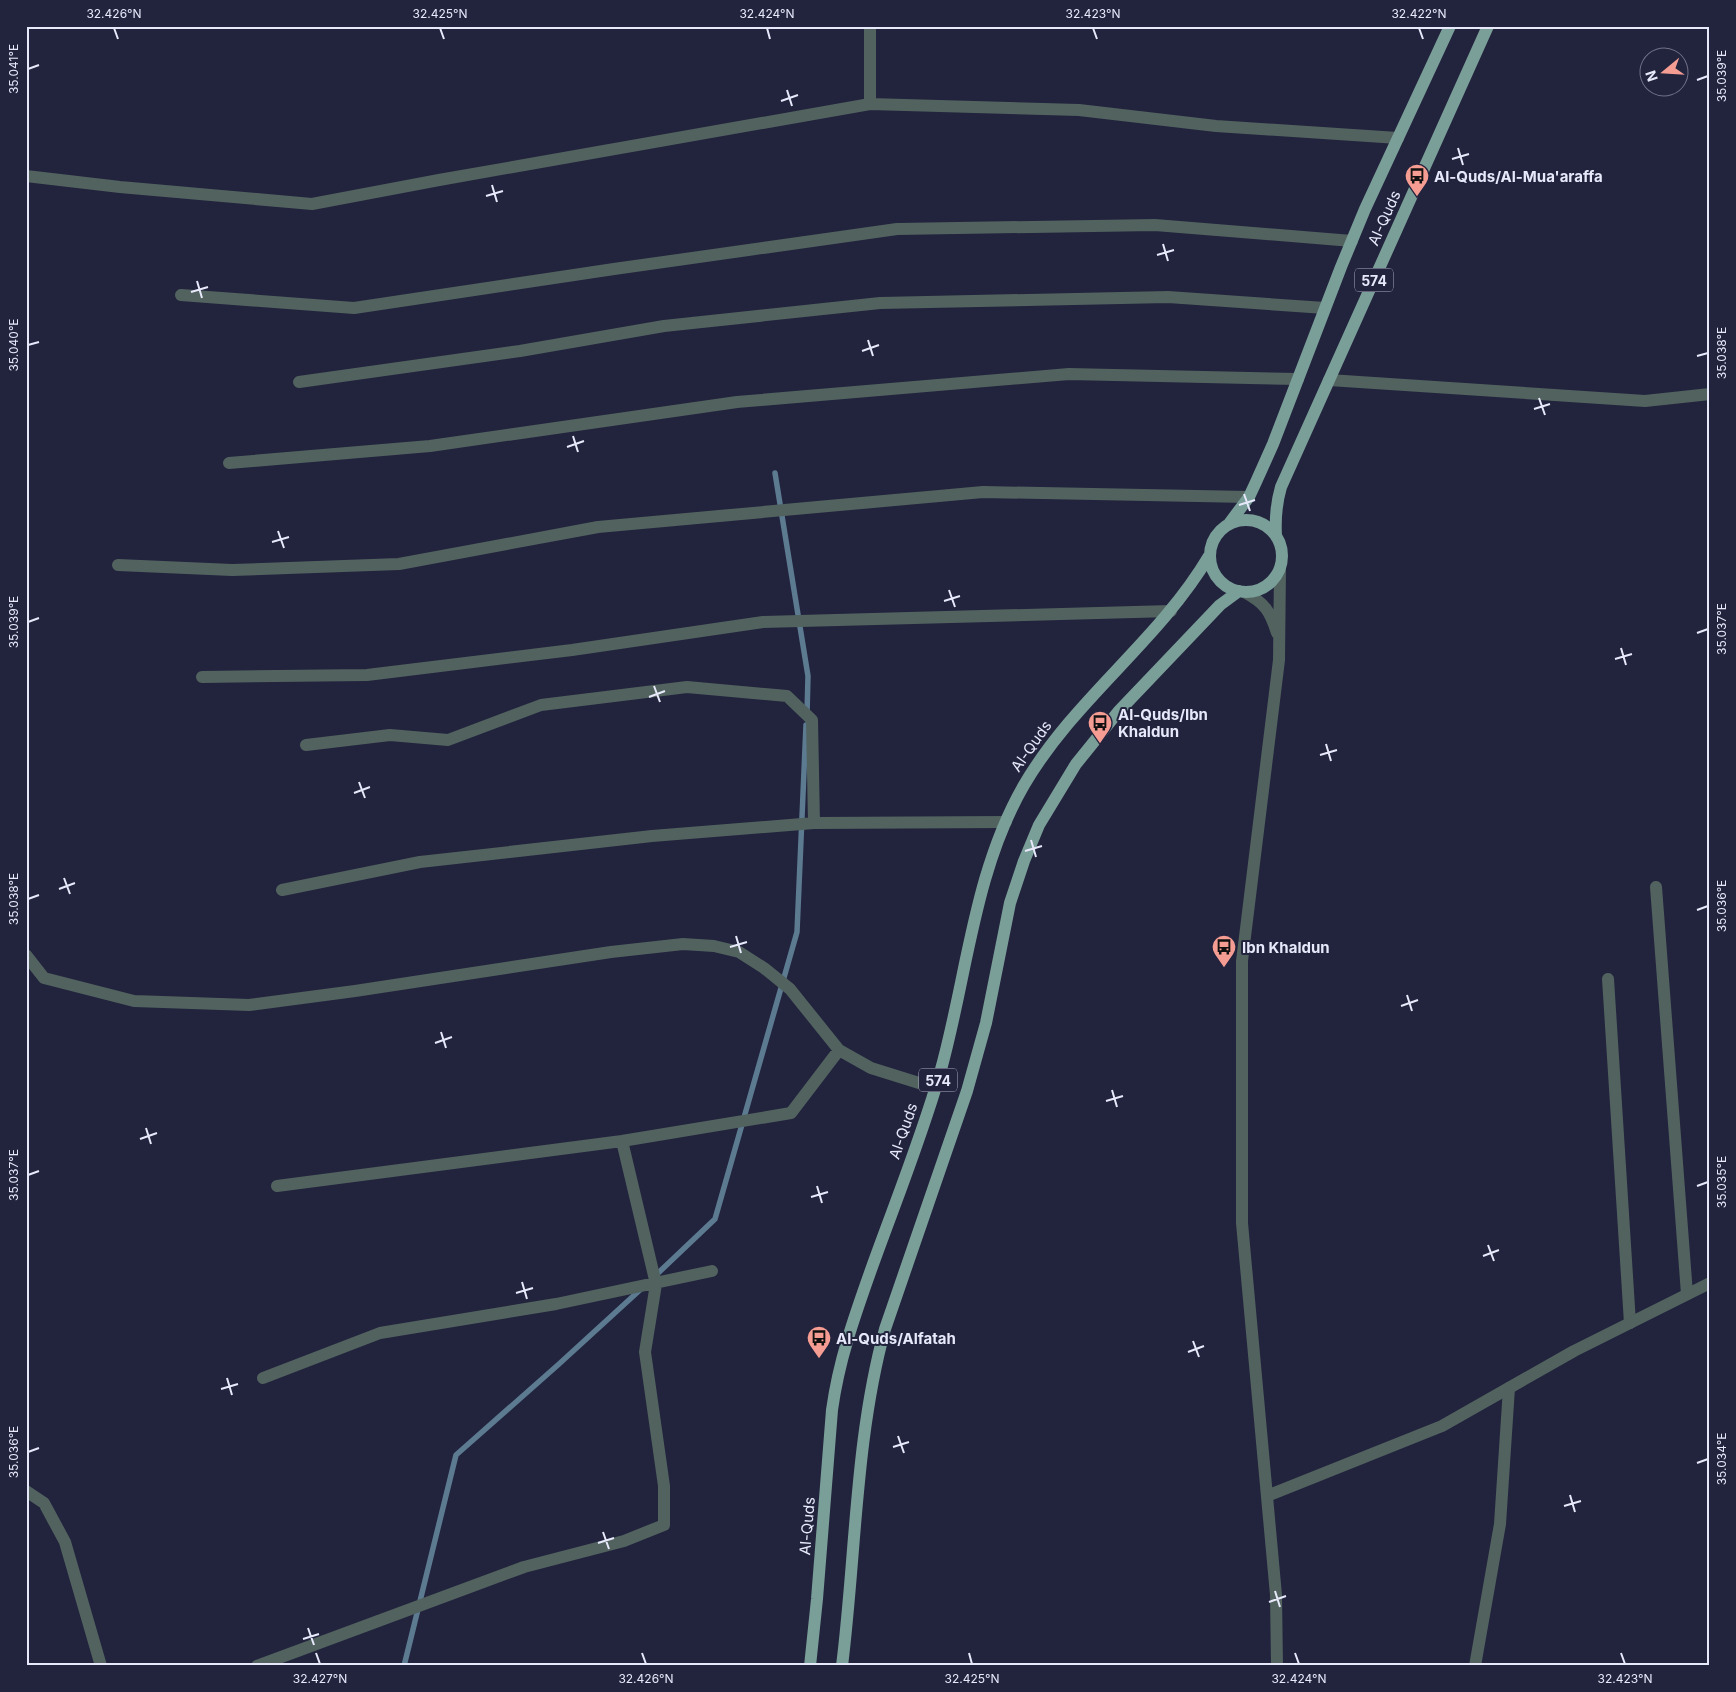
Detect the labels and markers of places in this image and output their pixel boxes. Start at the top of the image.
bus stop icon: Al-Quds/Al-Mua'araffa [1404,163,1430,197]
place label: Al-Quds/Al-Mua'araffa [1434,167,1603,186]
place label: Al-Quds/Ibn Khaldun [1118,705,1208,741]
bus stop icon: Al-Quds/Ibn Khaldun [1087,710,1113,744]
bus stop icon: Ibn Khaldun [1211,934,1237,968]
place label: Ibn Khaldun [1242,938,1330,957]
bus stop icon: Al-Quds/Alfatah [806,1325,832,1359]
place label: Al-Quds/Alfatah [836,1329,956,1348]

